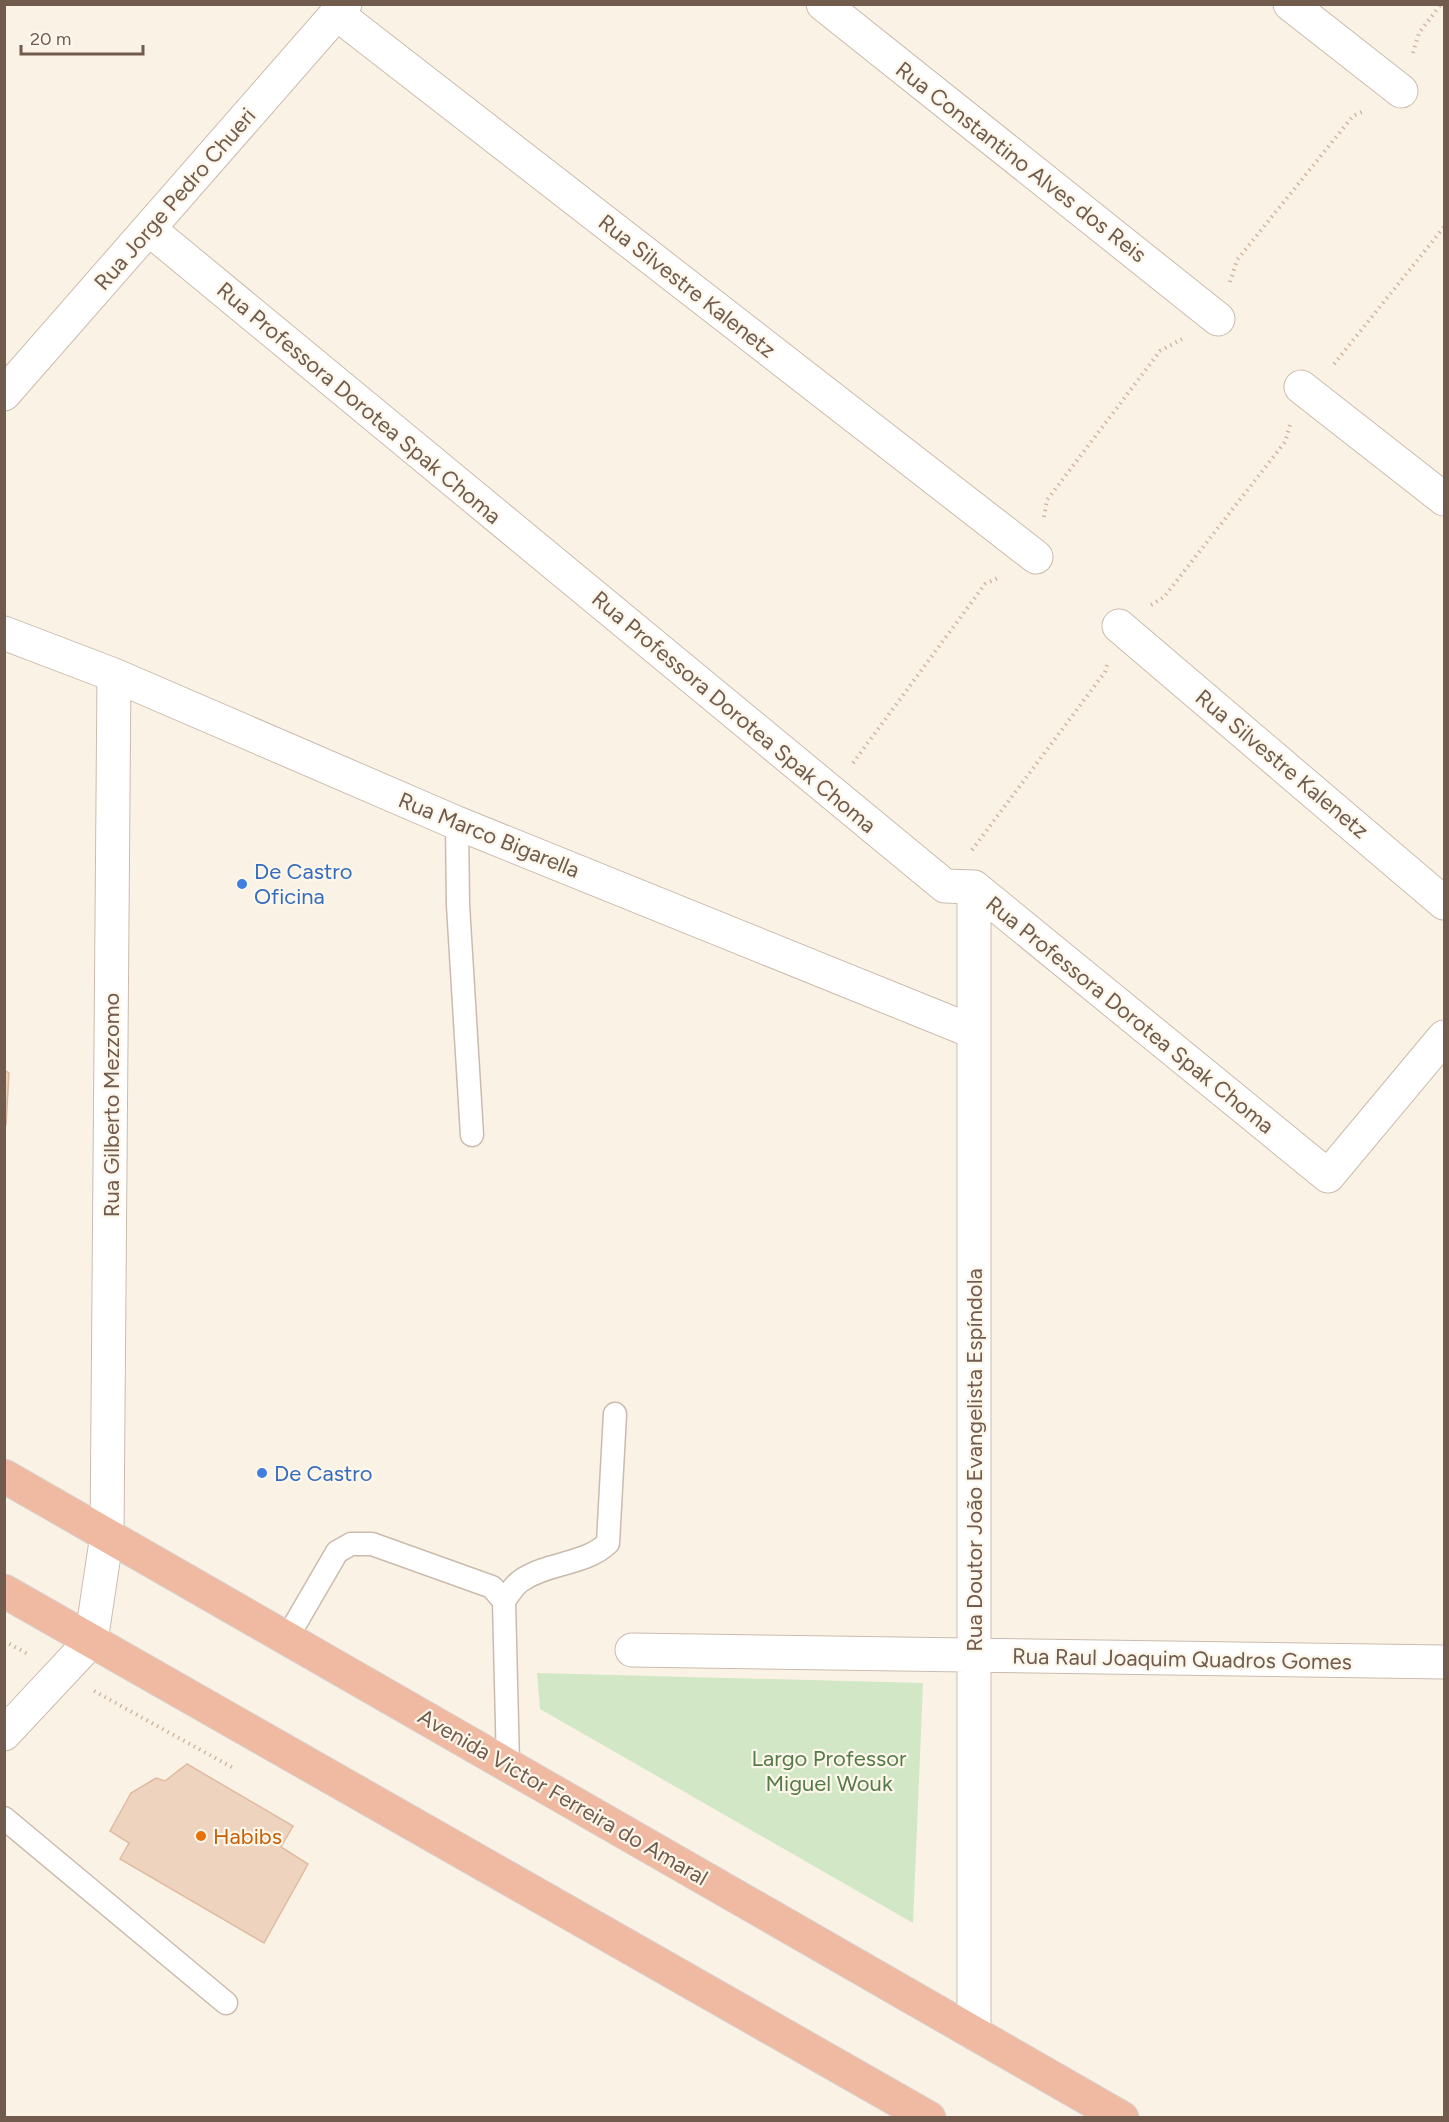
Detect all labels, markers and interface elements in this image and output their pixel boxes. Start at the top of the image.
scale bar [21,18,142,56]
text: 20 m [30,28,71,50]
street label: Rua Constantino Alves dos Reis [890,56,1152,268]
street label: Rua Jorge Pedro Chueri [89,102,261,296]
street label: Rua Silvestre Kalenetz [593,208,781,364]
street label: Rua Professora Dorotea Spak Choma [211,276,507,530]
street label: Rua Professora Dorotea Spak Choma [586,585,882,839]
street label: Rua Silvestre Kalenetz [1190,684,1374,844]
street label: Rua Marco Bigarella [394,786,584,884]
place label: De Castro Oficina [254,858,352,910]
marker: De Castro Oficina [235,877,249,891]
street label: Rua Professora Dorotea Spak Choma [981,890,1279,1140]
street label: Rua Gilberto Mezzomo [98,993,125,1217]
street label: Rua Doutor João Evangelista Espíndola [961,1268,988,1652]
place label: De Castro [274,1460,372,1487]
marker: De Castro [255,1466,269,1480]
street label: Rua Raul Joaquim Quadros Gomes [1012,1643,1352,1675]
street label: Avenida Victor Ferreira do Amaral [413,1703,713,1891]
park label: Largo Professor Miguel Wouk [752,1745,907,1797]
place label: Habibs [213,1823,282,1850]
marker: Habibs [194,1829,208,1843]

